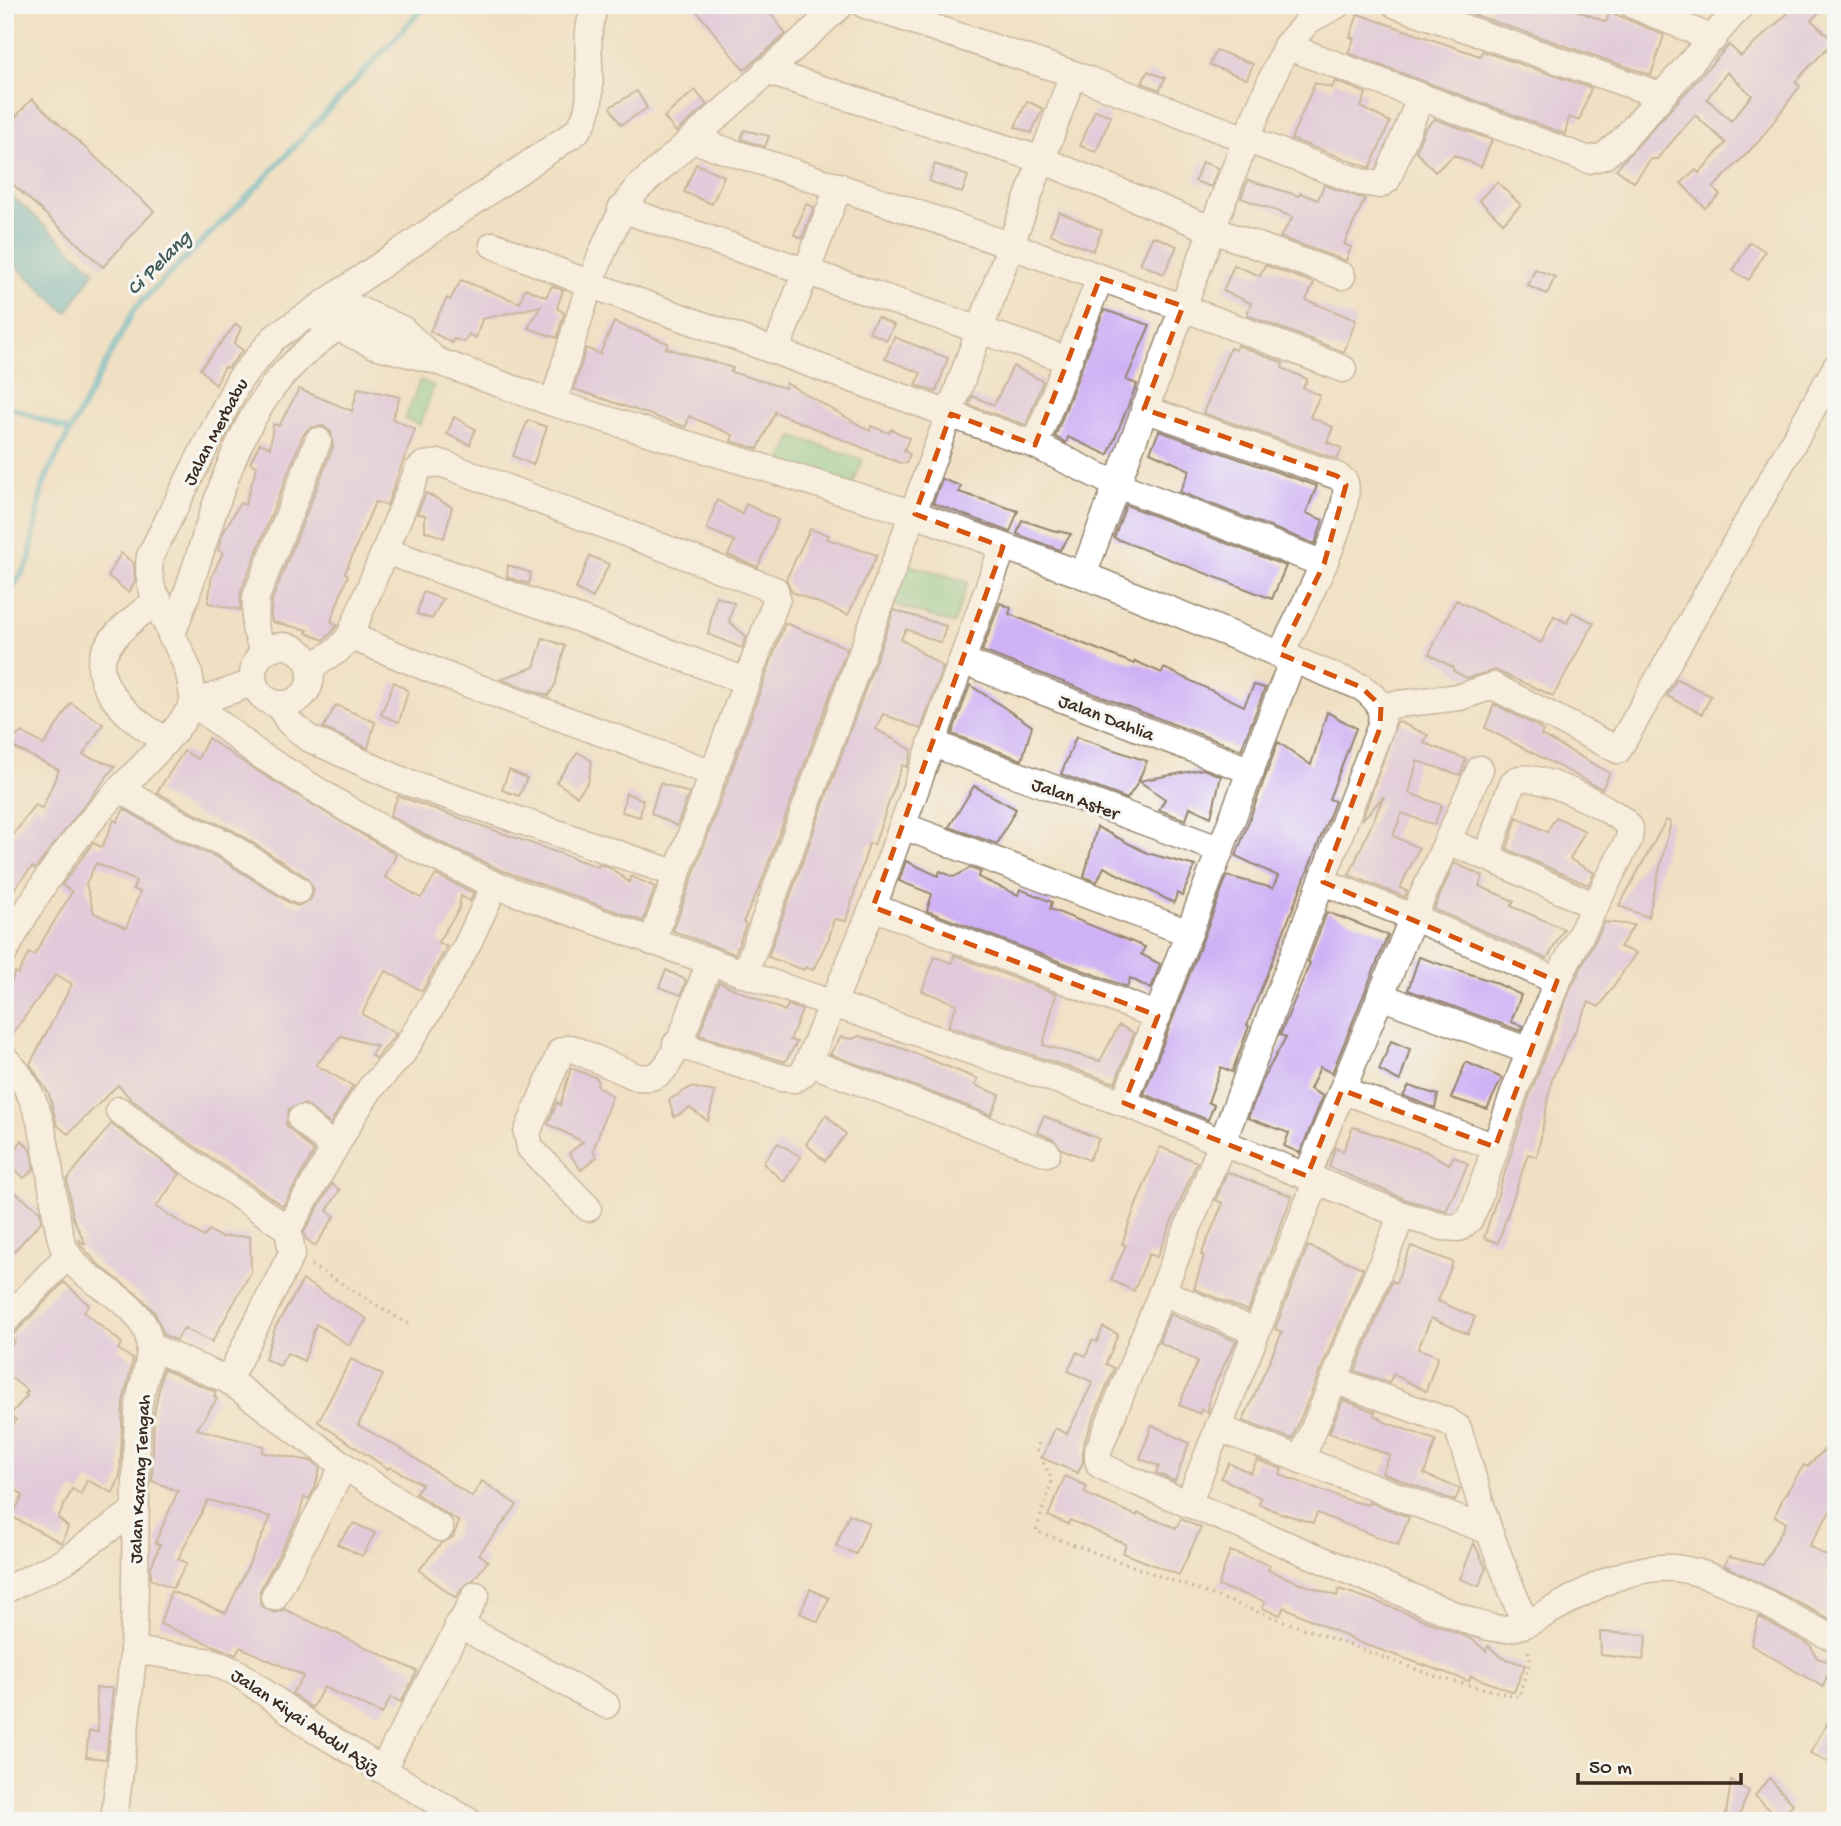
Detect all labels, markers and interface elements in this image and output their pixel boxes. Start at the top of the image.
water label: Ci Pelang [123,225,200,302]
street label: Jalan Merbabu [179,375,255,490]
street label: Jalan Dahlia [1055,690,1158,749]
street label: Jalan Aster [1028,774,1124,827]
street label: Jalan Karang Tengah [126,1394,157,1564]
street label: Jalan Kiyai Abdul Aziz [225,1665,383,1781]
scale bar [1578,1742,1741,1786]
text: 50 m [1589,1757,1632,1782]

